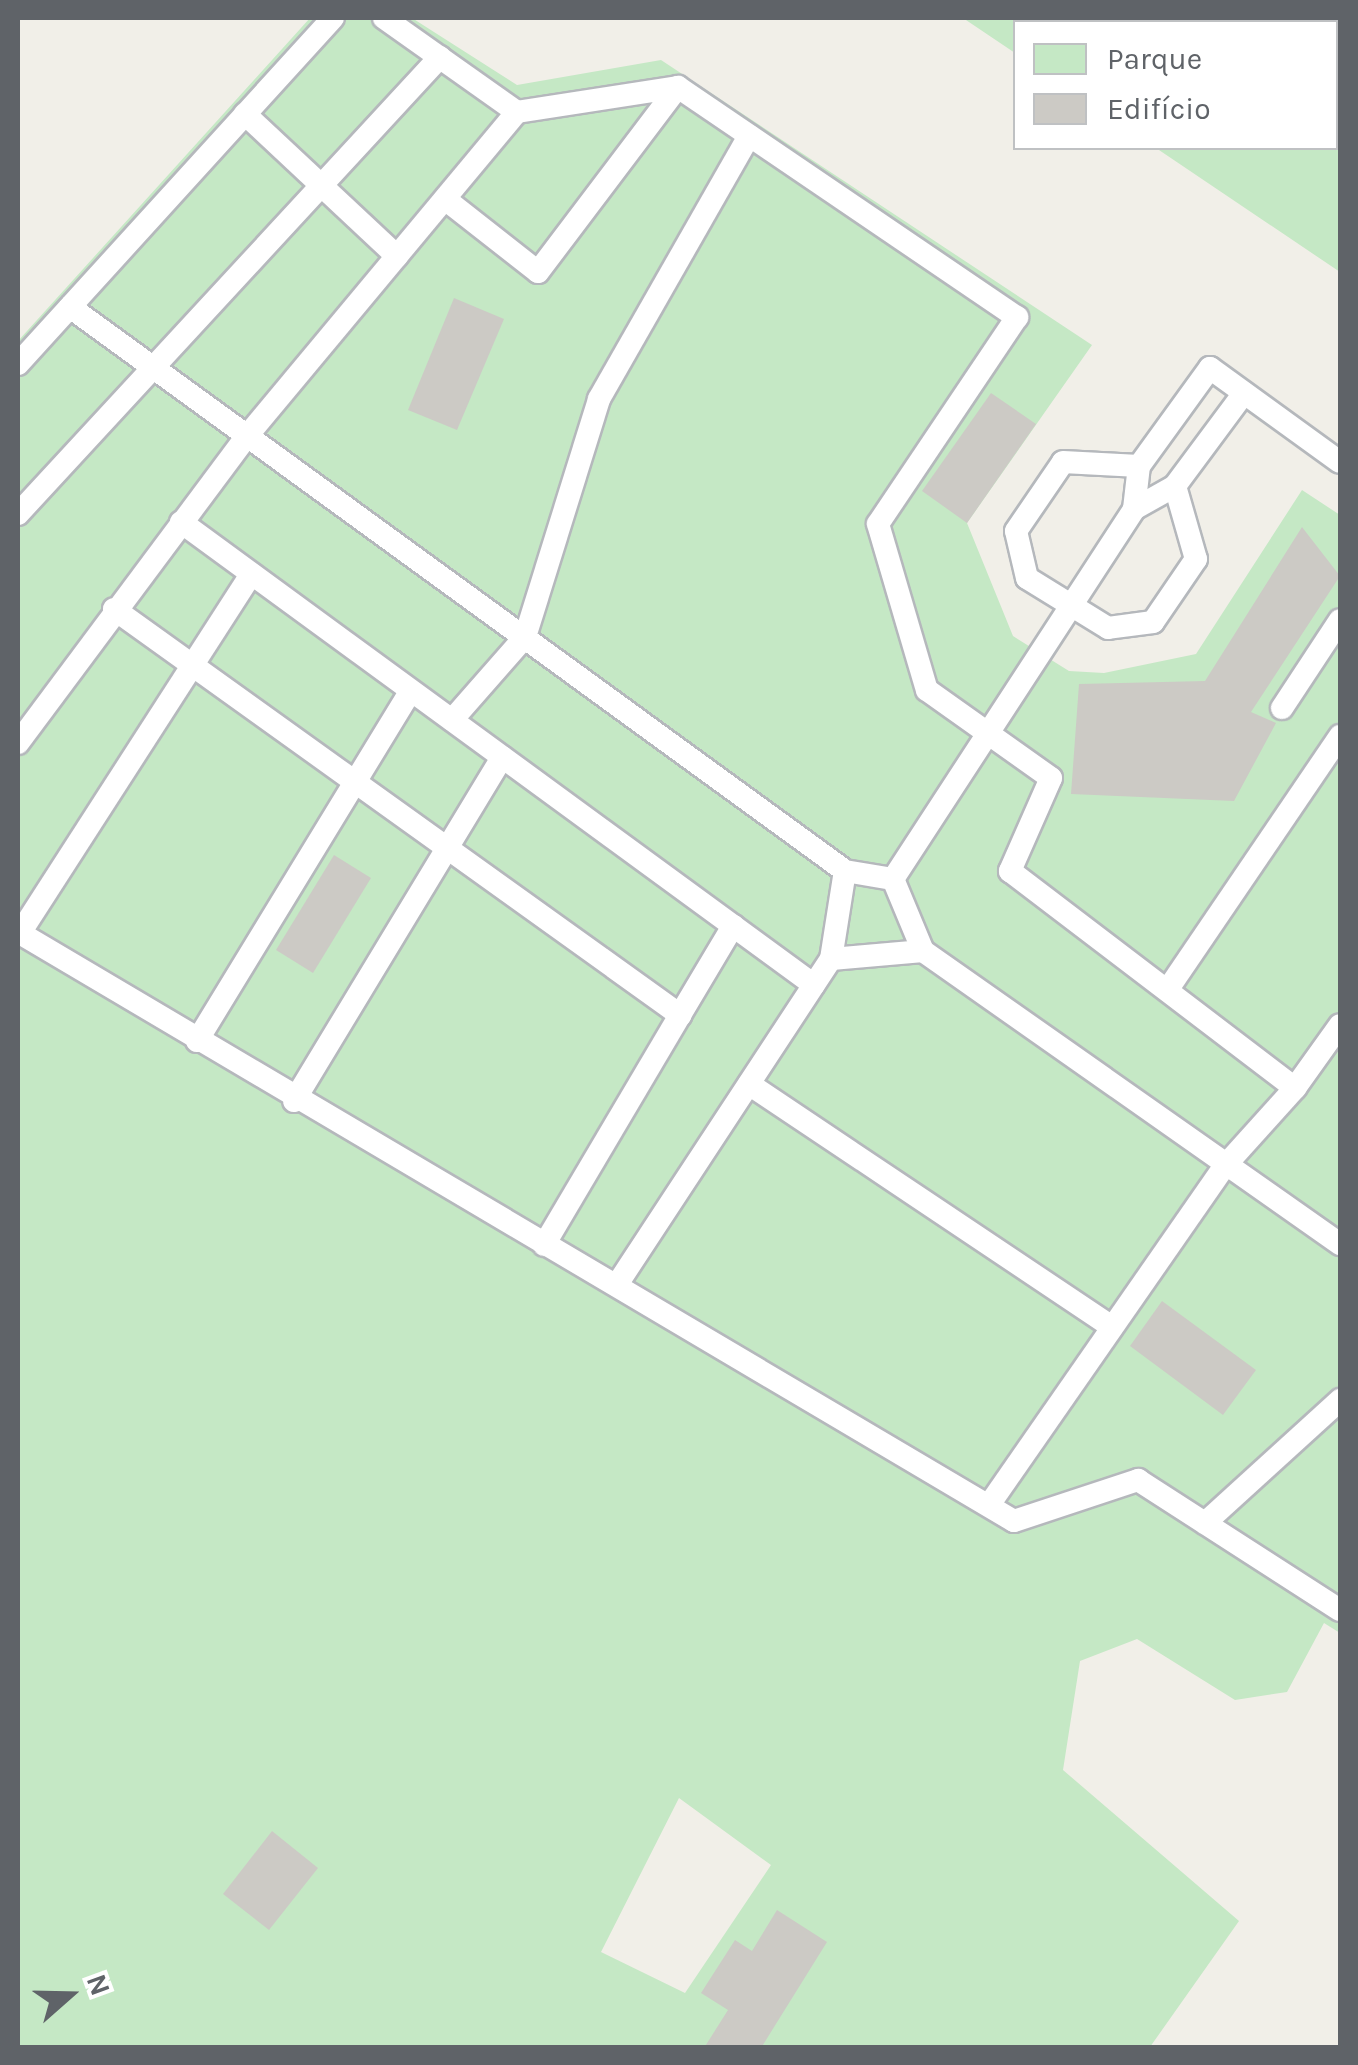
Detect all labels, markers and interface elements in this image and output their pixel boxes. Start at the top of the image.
legend [1013,20,1338,150]
text: Parque [1107,41,1202,77]
text: Edifício [1107,91,1211,127]
north arrow [20,1945,120,2045]
text: N [80,1969,118,2000]

